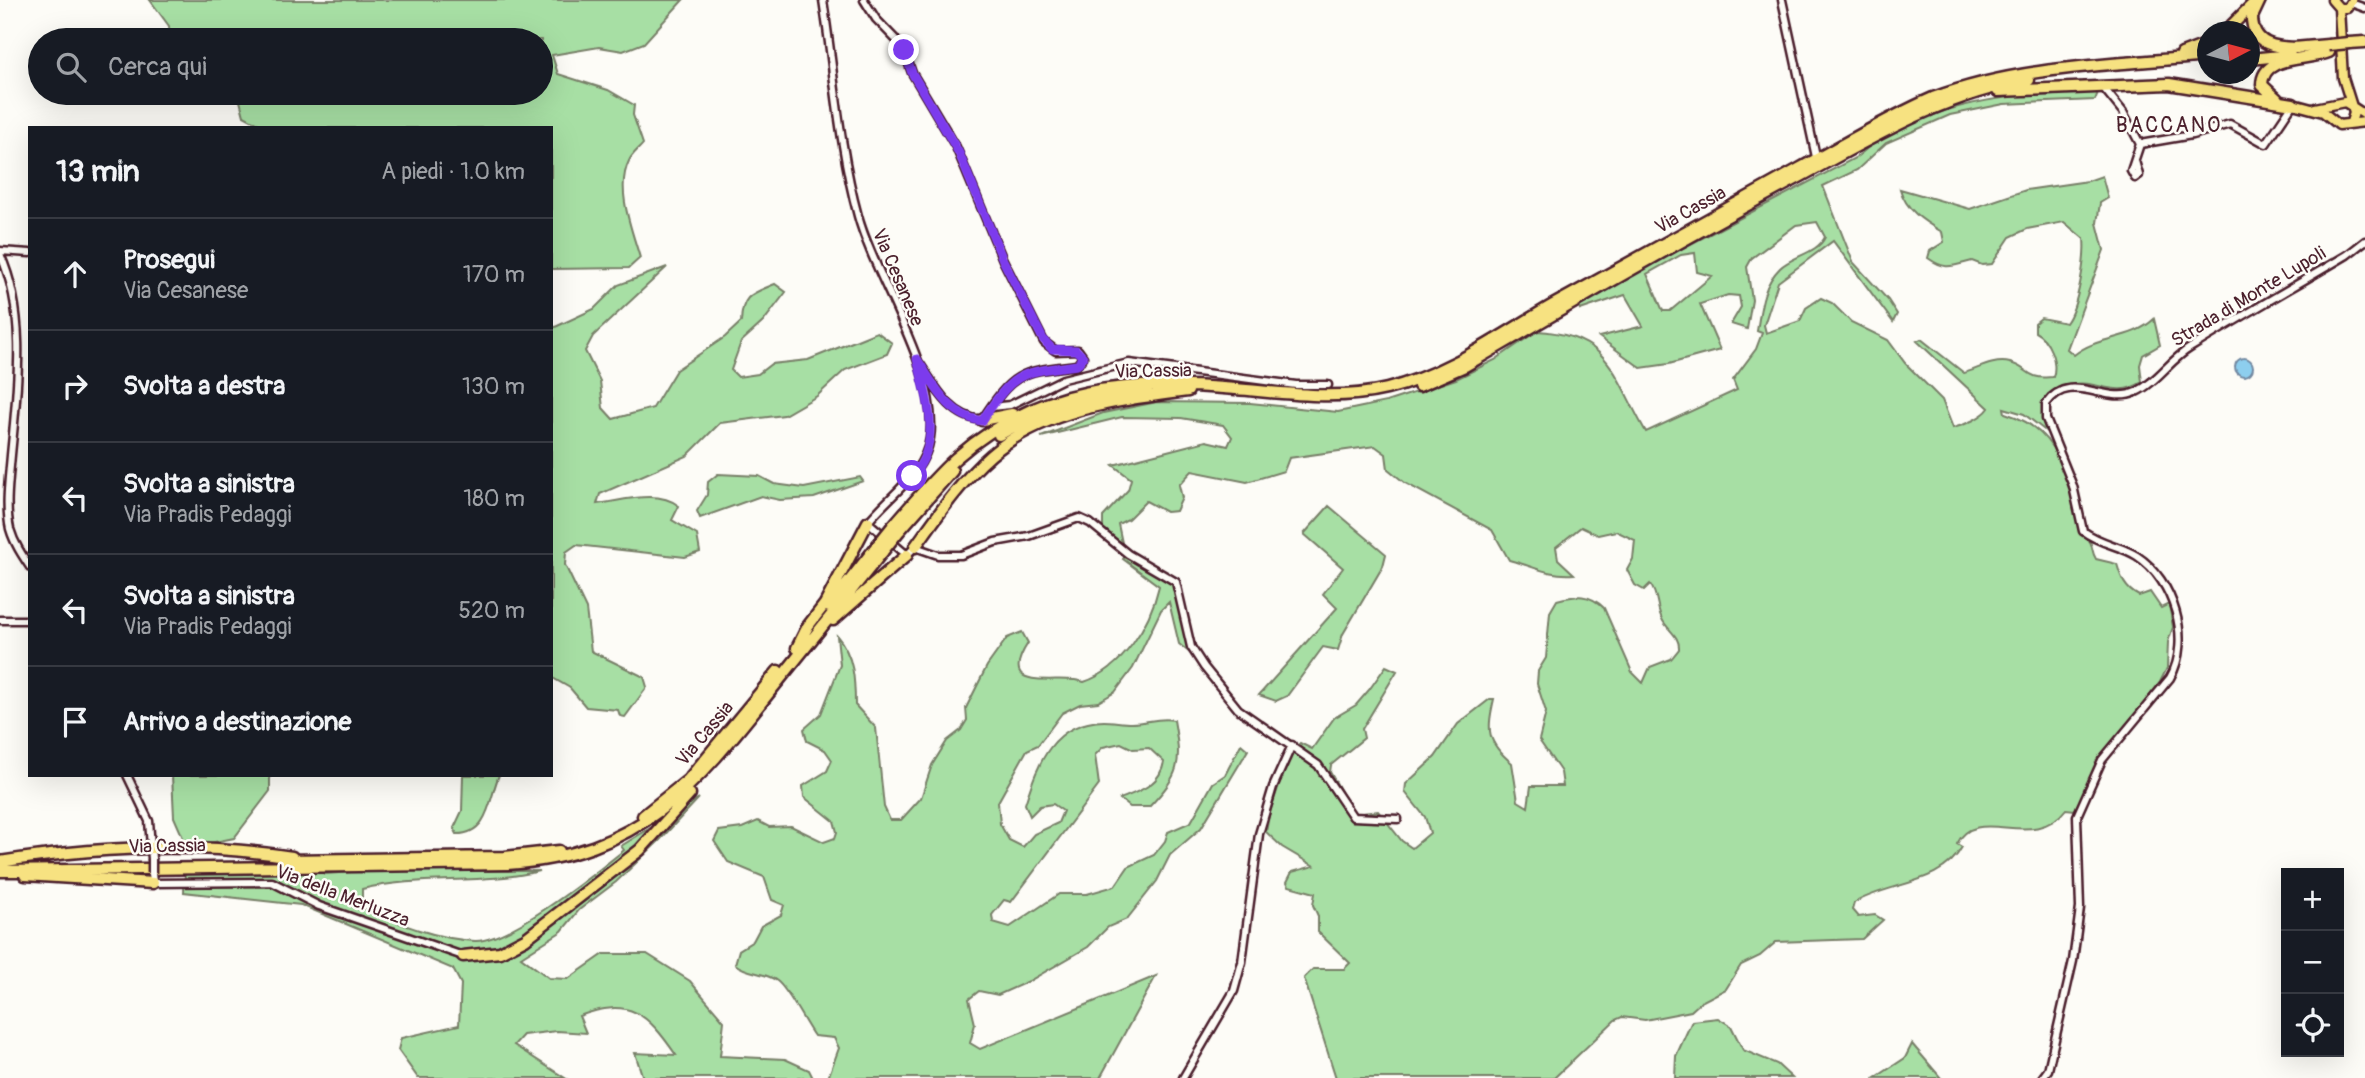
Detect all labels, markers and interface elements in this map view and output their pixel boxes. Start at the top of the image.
north arrow [2197,21,2260,84]
search box [28,28,553,105]
route end [888,34,919,65]
icon: search [52,48,90,86]
text: Cerca qui [108,51,207,83]
district label: BACCANO [2116,112,2222,139]
text: 13 min [56,153,140,190]
text: A piedi · 1.0 km [381,157,525,186]
street label: Via Cassia [1651,181,1730,239]
street label: Via Cesanese [867,225,930,330]
street label: Strada di Monte Lupoli [2167,241,2330,353]
text: Prosegui [123,244,215,276]
icon: ahead [56,255,94,293]
text: 170 m [463,260,525,289]
text: Via Cesanese [123,276,248,305]
street label: Via Cassia [1114,358,1192,384]
icon: right [56,367,94,405]
text: Svolta a destra [123,370,285,402]
text: 130 m [462,372,525,401]
route start [896,460,927,491]
text: Svolta a sinistra [123,468,295,500]
icon: left [56,479,94,517]
text: 180 m [463,484,525,513]
text: Via Pradis Pedaggi [123,500,292,529]
text: Svolta a sinistra [123,580,295,612]
icon: left [56,591,94,629]
text: 520 m [459,596,525,625]
text: Via Pradis Pedaggi [123,612,292,641]
street label: Via Cassia [671,696,739,771]
icon: arrive [56,703,94,741]
text: Arrivo a destinazione [123,706,351,738]
street label: Via Cassia [128,833,206,859]
street label: Via della Merluzza [272,859,413,932]
map controls [2281,868,2344,1057]
button: + [2281,868,2344,931]
button: − [2281,931,2344,994]
button: locate [2281,994,2344,1057]

